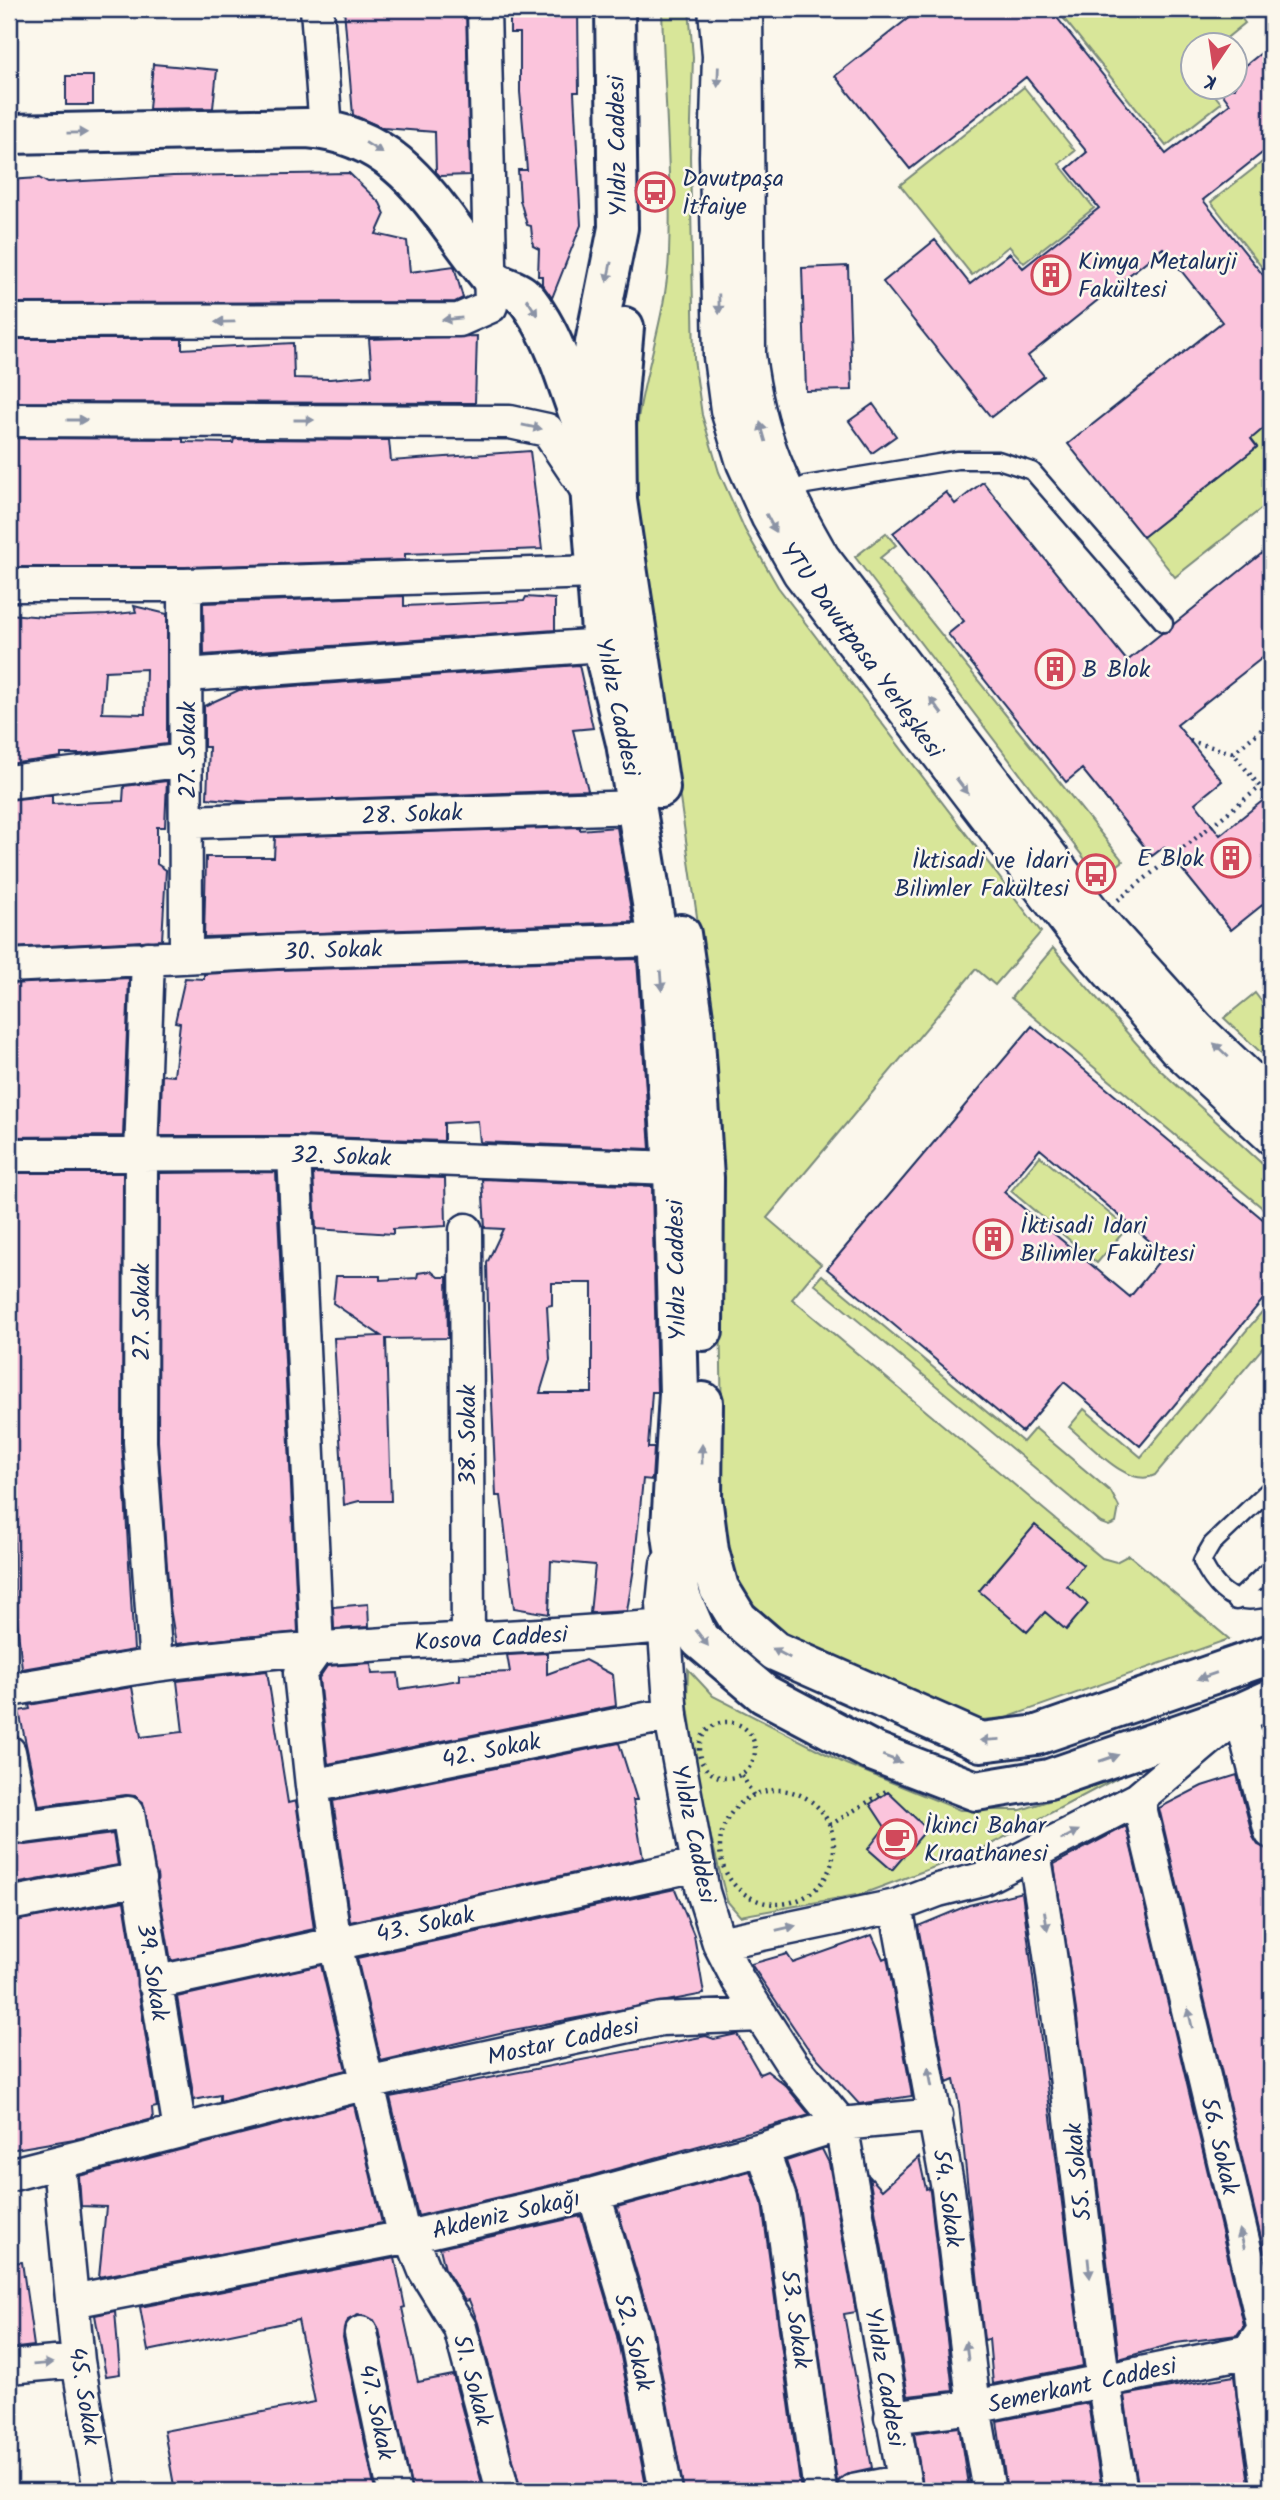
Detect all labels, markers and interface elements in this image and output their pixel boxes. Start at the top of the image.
north arrow [1178,32,1248,102]
text: K [1202,65,1220,97]
one-way arrow [712,66,723,88]
street label: Yıldız Caddesi [598,74,639,217]
one-way arrow [66,127,88,139]
one-way arrow [365,141,384,154]
place label: Davutpaşa İtfaiye [682,160,784,227]
bus stop icon: Davutpaşa İtfaiye [634,171,676,213]
place label: Kimya Metalurji Fakültesi [1078,243,1238,310]
building icon: Kimya Metalurji Fakültesi [1030,254,1072,296]
one-way arrow [604,261,615,283]
one-way arrow [713,294,725,316]
one-way arrow [525,297,538,317]
one-way arrow [441,314,463,325]
one-way arrow [214,316,236,328]
one-way arrow [66,414,88,426]
one-way arrow [294,414,316,426]
one-way arrow [521,421,543,432]
one-way arrow [758,421,768,442]
one-way arrow [765,513,777,533]
street label: YTU Davutpasa Yerleşkesi [769,534,954,768]
street label: Yıldız Caddesi [583,634,650,781]
building icon: B Blok [1034,648,1076,690]
place label: B Blok [1082,651,1151,690]
one-way arrow [929,697,944,715]
street label: 27. Sokak [169,700,208,799]
one-way arrow [954,777,968,795]
street label: 28. Sokak [361,794,464,837]
building icon: E Blok [1210,837,1252,879]
place label: E Blok [1137,840,1205,879]
place label: İktisadi ve İdari Bilimler Fakültesi [895,842,1070,909]
bus stop icon: İktisadi ve İdari Bilimler Fakültesi [1075,853,1117,895]
street label: 30. Sokak [283,930,384,973]
one-way arrow [656,971,667,993]
one-way arrow [1212,1042,1230,1058]
street label: 32. Sokak [290,1136,393,1179]
street label: Yıldız Caddesi [657,1198,698,1341]
place label: İktisadi Idari Bilimler Fakültesi [1020,1207,1196,1274]
building icon: İktisadi Idari Bilimler Fakültesi [972,1218,1014,1260]
street label: 27. Sokak [123,1262,162,1361]
street label: 38. Sokak [449,1384,488,1485]
one-way arrow [696,1443,708,1465]
street label: Kosova Caddesi [413,1616,570,1663]
one-way arrow [695,1629,709,1648]
one-way arrow [772,1647,791,1659]
one-way arrow [1196,1671,1217,1682]
street label: 42. Sokak [439,1723,545,1780]
one-way arrow [979,1735,1001,1746]
one-way arrow [1099,1752,1120,1763]
one-way arrow [882,1753,903,1764]
street label: Yıldız Caddesi [659,1761,726,1908]
place label: İkinci Bahar Kıraathanesi [924,1807,1049,1874]
cafe icon: İkinci Bahar Kıraathanesi [876,1818,918,1860]
one-way arrow [1060,1829,1080,1840]
street label: 43. Sokak [373,1896,479,1955]
one-way arrow [1040,1910,1051,1932]
street label: 39. Sokak [125,1921,179,2024]
one-way arrow [775,1922,797,1933]
one-way arrow [1184,2006,1195,2028]
street label: Mostar Caddesi [484,2007,644,2078]
one-way arrow [924,2066,935,2088]
street label: 56. Sokak [1188,2094,1249,2200]
street label: 55. Sokak [1055,2120,1104,2223]
street label: 54. Sokak [920,2147,973,2251]
street label: Akdeniz Sokağı [428,2179,584,2251]
one-way arrow [1236,2228,1247,2250]
one-way arrow [1083,2257,1094,2279]
street label: 53. Sokak [768,2267,821,2372]
street label: 52. Sokak [602,2289,664,2396]
street label: Yıldız Caddesi [852,2305,915,2451]
street label: 51. Sokak [441,2330,503,2431]
one-way arrow [962,2340,973,2362]
street label: 45. Sokak [57,2344,111,2449]
street label: Semerkant Caddesi [984,2347,1181,2425]
one-way arrow [32,2358,54,2369]
street label: 47. Sokak [346,2361,405,2465]

